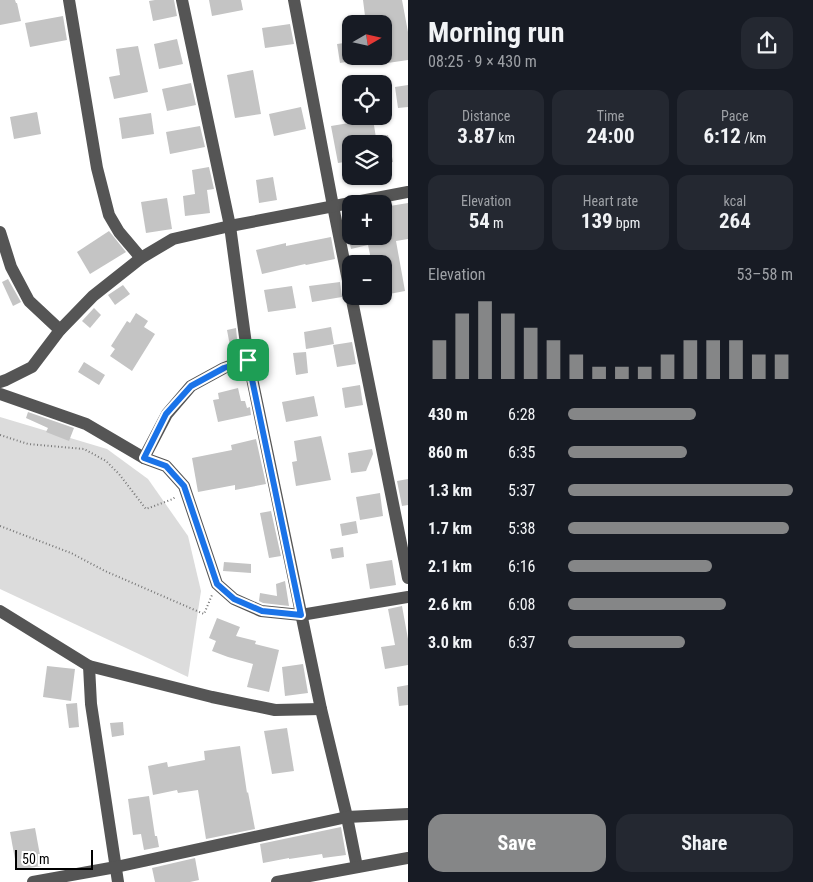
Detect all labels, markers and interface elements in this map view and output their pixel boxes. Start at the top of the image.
north arrow [342,15,392,65]
map controls [342,15,392,305]
text: Morning run [428,16,564,49]
button: share [741,17,793,69]
text: 08:25 · 9 × 430 m [428,52,537,71]
button: locate [342,75,392,125]
text: Distance [462,108,510,124]
text: Time [597,108,624,124]
text: Pace [721,108,749,124]
text: 3.87 [457,124,495,148]
text: 24:00 [586,124,635,148]
text: 6:12 [703,124,741,148]
text: km [495,130,515,146]
text: /km [741,130,766,146]
button: layers [342,135,392,185]
text: Elevation [461,193,511,209]
text: Heart rate [583,193,638,209]
text: kcal [724,193,746,209]
button: + [342,195,392,245]
text: 54 [469,209,490,233]
text: 139 [581,209,613,233]
text: 264 [719,209,751,233]
text: m [490,215,504,231]
text: bpm [613,215,640,231]
button: − [342,255,392,305]
text: Elevation [428,265,486,284]
text: 53–58 m [737,265,793,284]
pin [227,339,269,381]
icon: arrive [234,346,262,374]
text: 430 m [428,405,468,424]
text: 6:28 [508,405,535,424]
text: 860 m [428,443,468,462]
text: 6:35 [508,443,535,462]
text: 1.3 km [428,481,472,500]
text: 5:37 [508,481,535,500]
text: 1.7 km [428,519,472,538]
text: 5:38 [508,519,535,538]
text: 2.1 km [428,557,472,576]
text: 6:16 [508,557,535,576]
text: 2.6 km [428,595,472,614]
text: 6:08 [508,595,535,614]
text: 3.0 km [428,633,472,652]
text: 6:37 [508,633,535,652]
button: Save [428,814,606,872]
button: Share [616,814,793,872]
scale bar [15,847,92,870]
text: 50 m [22,851,50,867]

